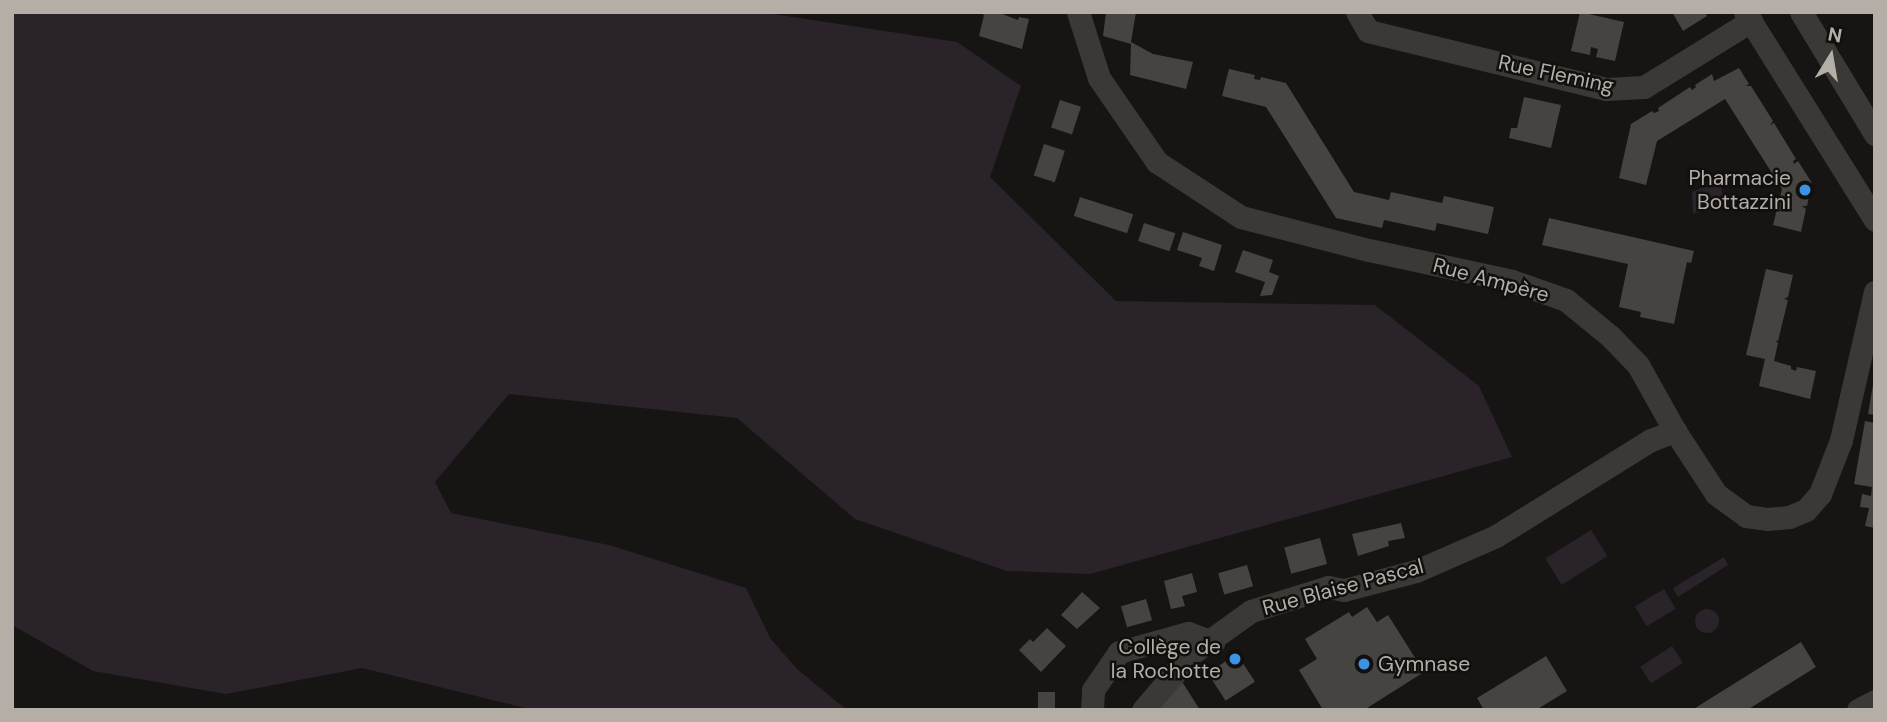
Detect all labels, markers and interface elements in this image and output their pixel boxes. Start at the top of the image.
north arrow [1796,21,1866,91]
text: N [1826,21,1844,48]
street label: Rue Fleming [1496,49,1616,99]
place label: Pharmacie Bottazzini [1688,165,1791,215]
marker: Pharmacie Bottazzini [1797,182,1813,198]
street label: Rue Ampère [1430,252,1552,308]
street label: Rue Blaise Pascal [1260,553,1426,621]
place label: Collège de la Rochotte [1111,634,1221,684]
marker: Collège de la Rochotte [1227,651,1243,667]
place label: Gymnase [1378,651,1470,677]
marker: Gymnase [1356,656,1372,672]

